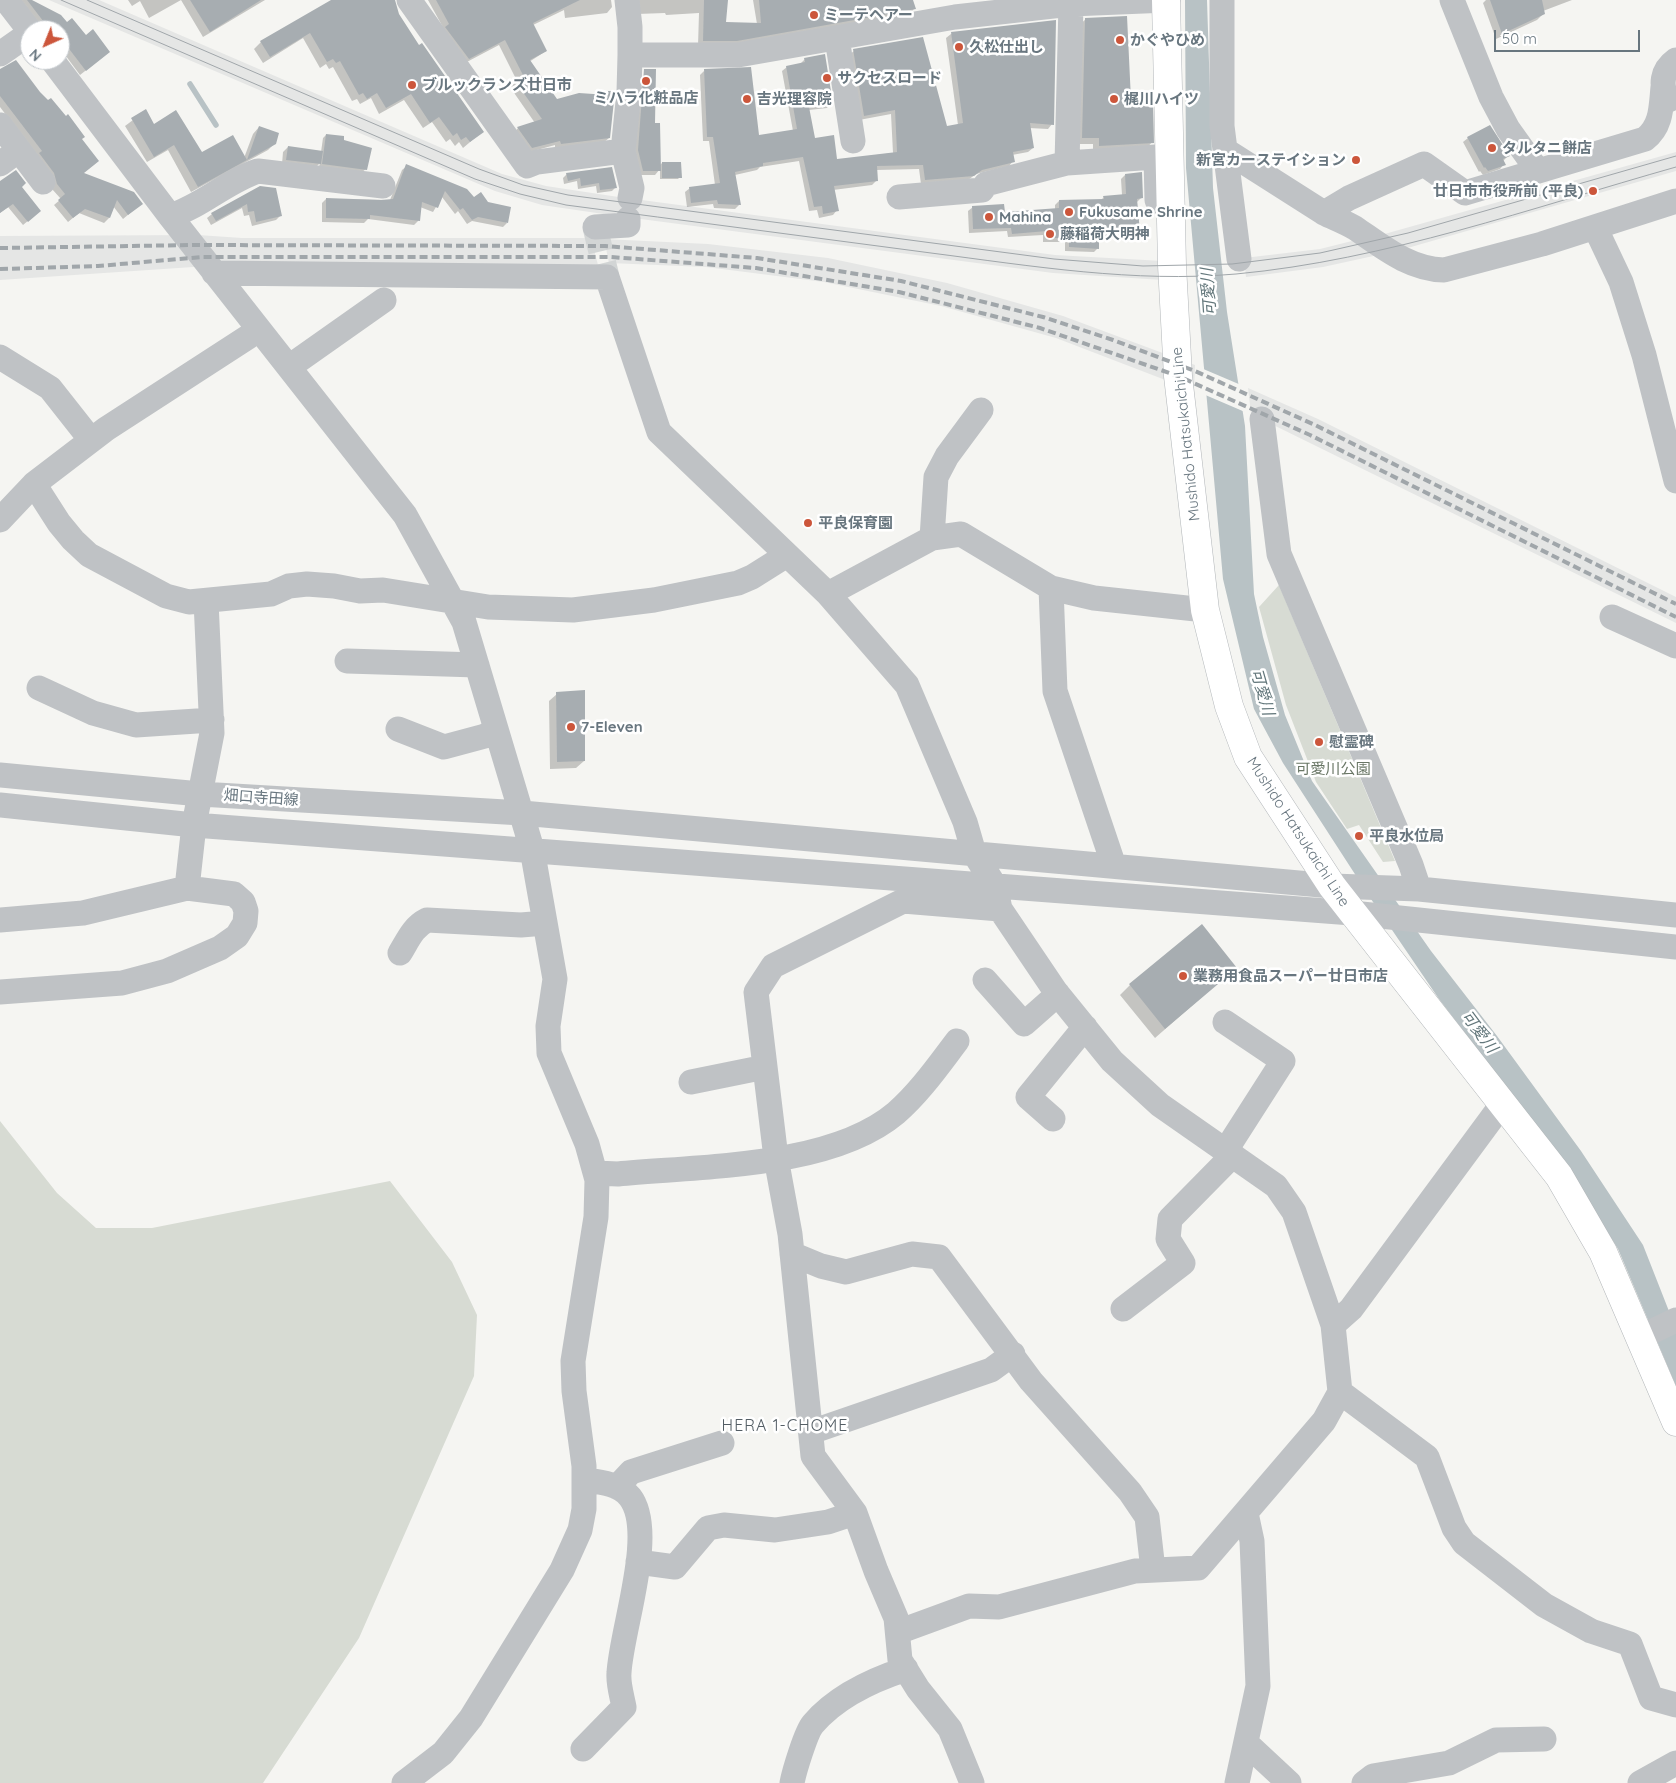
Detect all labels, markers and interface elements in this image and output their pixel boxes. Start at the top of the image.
place label: ミーテヘアー [824,6,913,24]
marker: ミーテヘアー [808,9,820,21]
north arrow [20,20,70,70]
scale bar [1496,20,1642,52]
text: 50 m [1502,29,1537,48]
place label: かぐやひめ [1130,31,1205,49]
marker: かぐやひめ [1114,34,1126,46]
place label: 久松仕出し [969,38,1044,56]
marker: 久松仕出し [953,41,965,53]
text: N [25,45,45,65]
place label: サクセスロード [837,69,942,87]
marker: サクセスロード [821,72,833,84]
marker: ミハラ化粧品店 [640,75,652,87]
place label: ブルックランズ廿日市 [422,76,572,94]
marker: ブルックランズ廿日市 [406,79,418,91]
place label: ミハラ化粧品店 [594,89,698,107]
place label: 吉光理容院 [757,90,832,108]
place label: 梶川ハイツ [1124,90,1199,108]
marker: 吉光理容院 [741,93,753,105]
marker: 梶川ハイツ [1108,93,1120,105]
place label: タルタニ餅店 [1502,139,1592,157]
marker: タルタニ餅店 [1486,142,1498,154]
place label: 新宮カーステイション [1196,151,1346,169]
marker: 新宮カーステイション [1350,154,1362,166]
place label: 廿日市市役所前 (平良) [1433,182,1583,200]
marker: 廿日市市役所前 (平良) [1587,185,1599,197]
place label: Fukusame Shrine [1079,203,1203,221]
marker: Fukusame Shrine [1063,206,1075,218]
place label: Mahina [999,208,1051,226]
marker: Mahina [983,211,995,223]
place label: 藤稲荷大明神 [1060,225,1150,243]
marker: 藤稲荷大明神 [1044,228,1056,240]
water label: 可愛川 [1198,267,1220,317]
street label: Mushido Hatsukaichi Line [1168,346,1204,522]
place label: 平良保育園 [818,514,893,532]
marker: 平良保育園 [802,517,814,529]
water label: 可愛川 [1246,666,1278,718]
place label: 7-Eleven [581,718,643,736]
marker: 7-Eleven [565,721,577,733]
place label: 慰霊碑 [1329,733,1374,751]
marker: 慰霊碑 [1313,736,1325,748]
street label: Mushido Hatsukaichi Line [1243,754,1353,910]
park label: 可愛川公園 [1296,760,1370,778]
street label: 畑口寺田線 [223,786,299,810]
place label: 平良水位局 [1369,827,1444,845]
marker: 平良水位局 [1353,830,1365,842]
place label: 業務用食品スーパー廿日市店 [1193,967,1388,985]
marker: 業務用食品スーパー廿日市店 [1177,970,1189,982]
water label: 可愛川 [1457,1007,1501,1057]
district label: HERA 1-CHOME [720,1416,850,1436]

